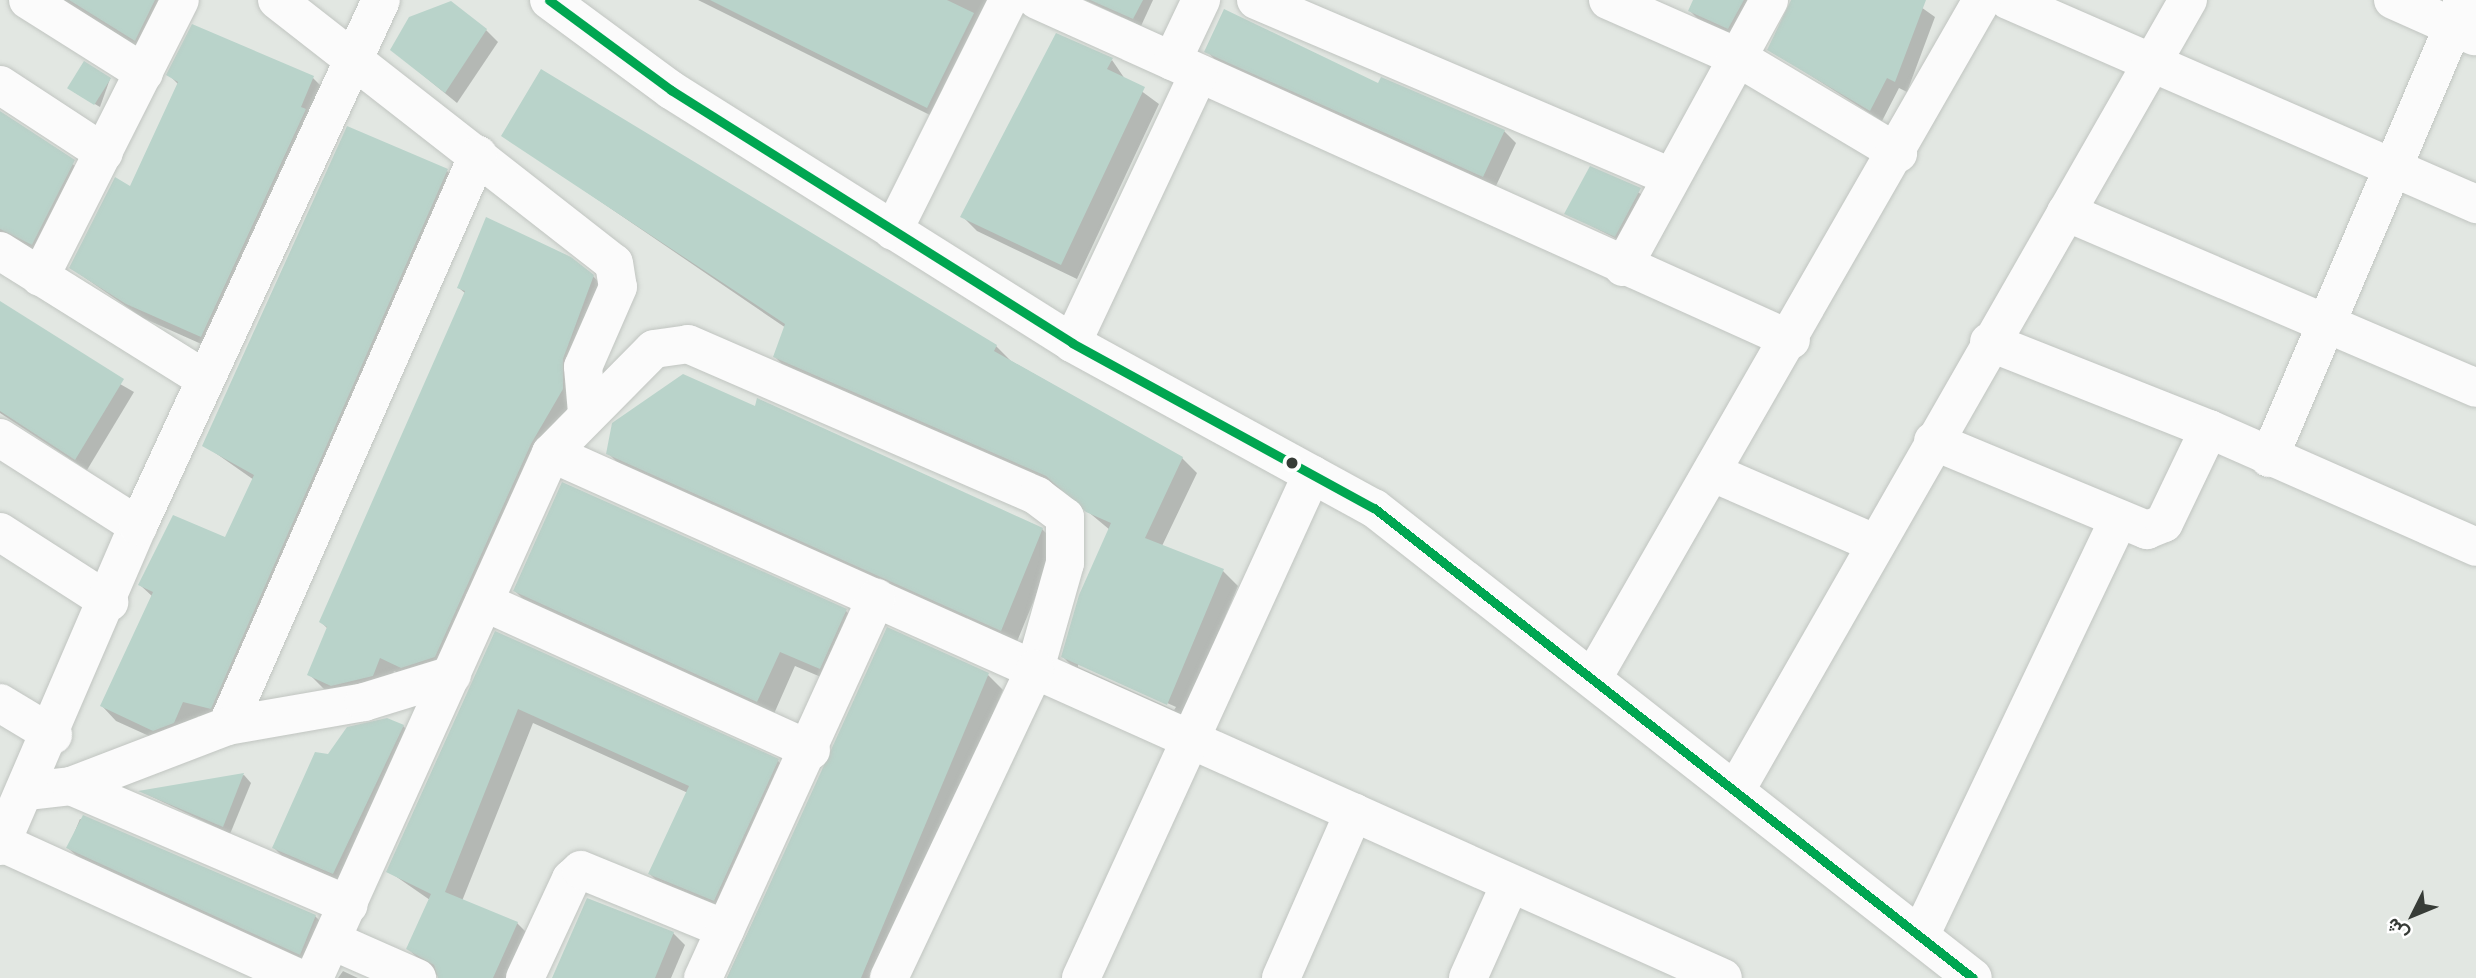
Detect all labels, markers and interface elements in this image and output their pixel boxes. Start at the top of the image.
unlabelled marker [1285,456,1299,470]
north arrow [2378,880,2448,950]
text: ش [2381,913,2413,946]

